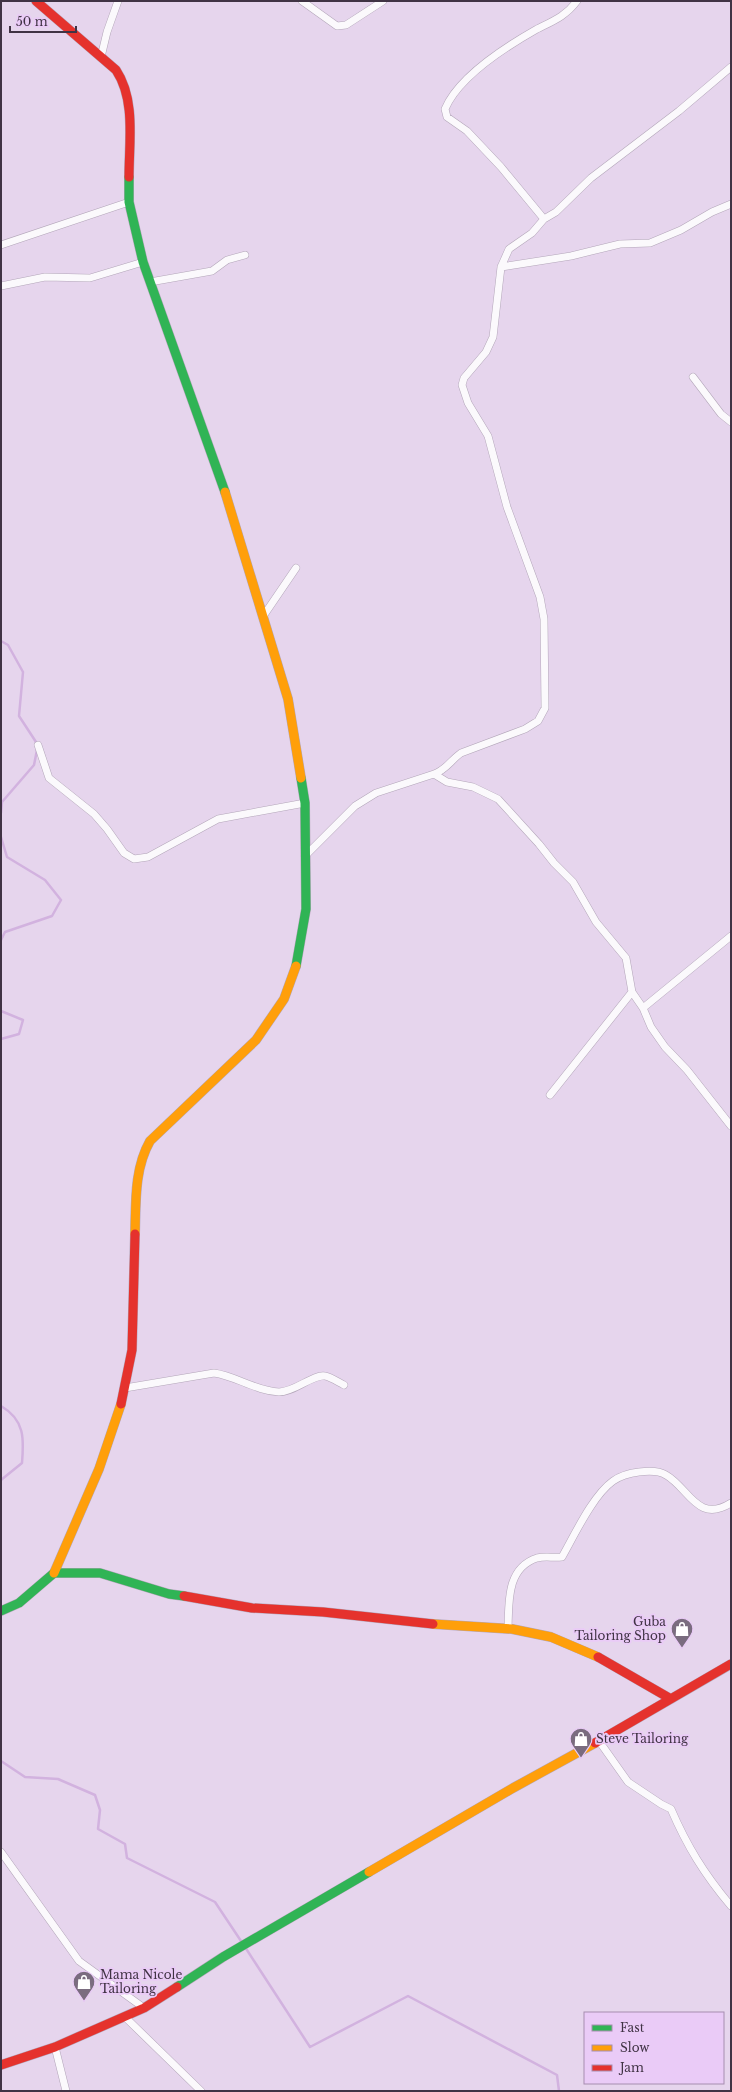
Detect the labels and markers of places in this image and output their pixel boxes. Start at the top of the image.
place label: Guba Tailoring Shop [575,1614,666,1643]
shop icon: Guba Tailoring Shop [669,1616,695,1649]
shop icon: Steve Tailoring [568,1726,594,1759]
place label: Steve Tailoring [596,1731,689,1746]
place label: Mama Nicole Tailoring [100,1967,183,1996]
shop icon: Mama Nicole Tailoring [71,1969,97,2002]

